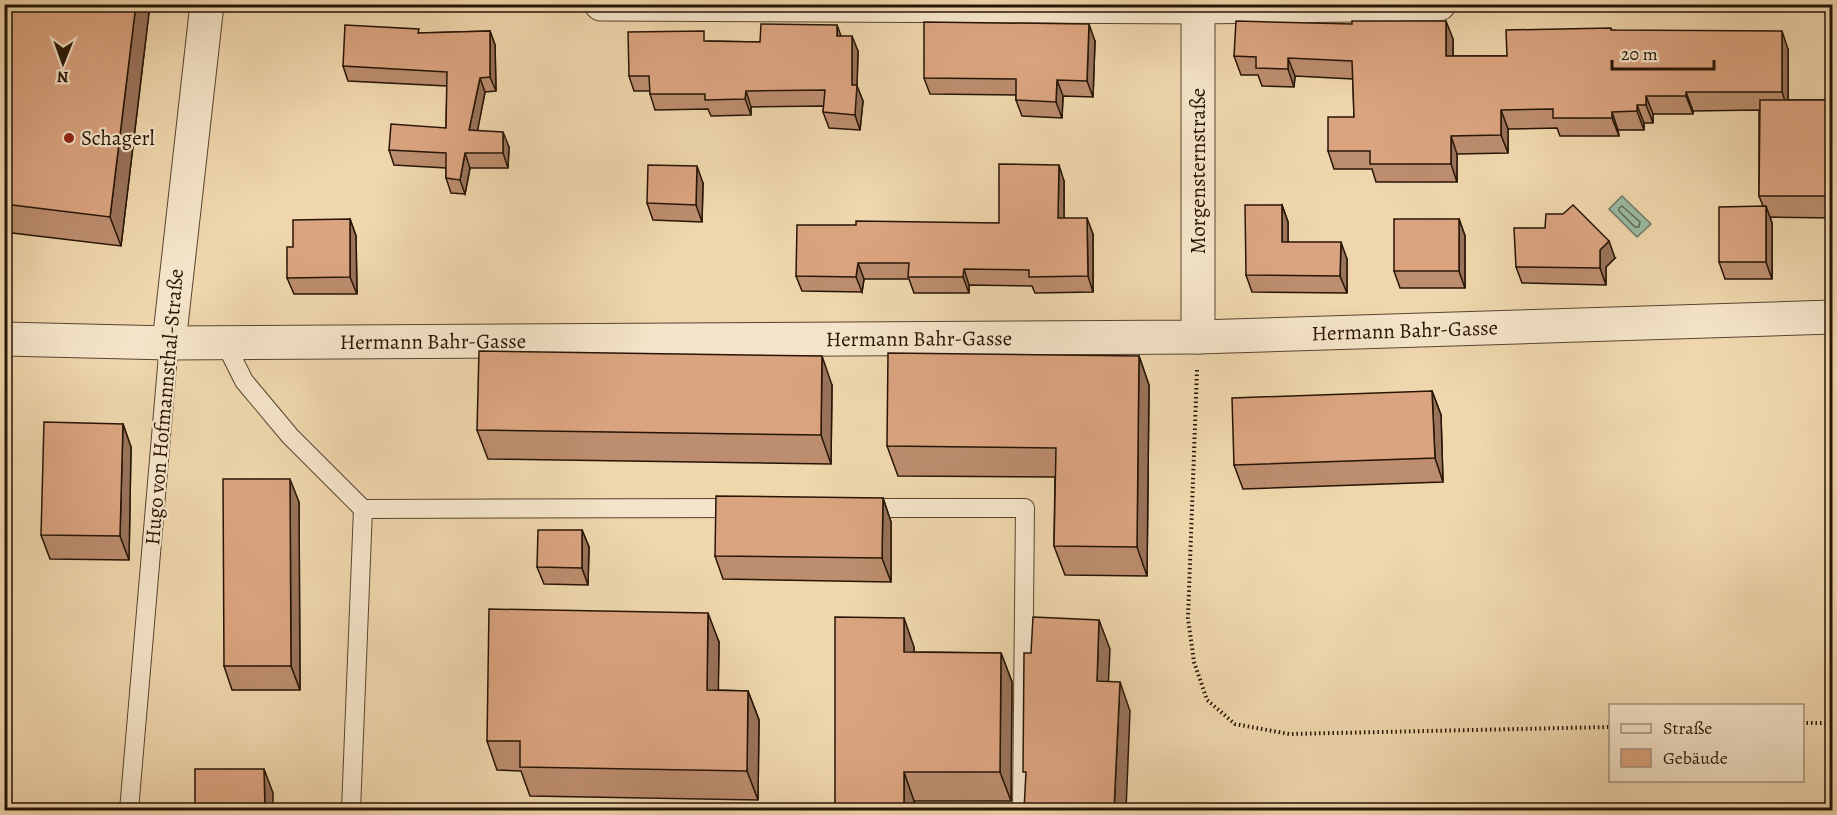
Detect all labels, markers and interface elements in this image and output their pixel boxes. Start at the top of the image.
north arrow [33,33,93,93]
scale bar [1612,33,1714,71]
text: 20 m [1621,42,1658,66]
text: N [56,66,69,88]
street label: Morgensternstraße [1184,88,1212,254]
place label: Schagerl [81,124,155,152]
marker: Schagerl [62,131,76,145]
street label: Hugo von Hofmannsthal-Straße [138,268,190,546]
street label: Hermann Bahr-Gasse [1311,314,1498,347]
street label: Hermann Bahr-Gasse [826,324,1012,353]
street label: Hermann Bahr-Gasse [340,327,526,356]
legend [1609,704,1804,782]
text: Straße [1663,716,1712,740]
text: Gebäude [1663,746,1728,770]

